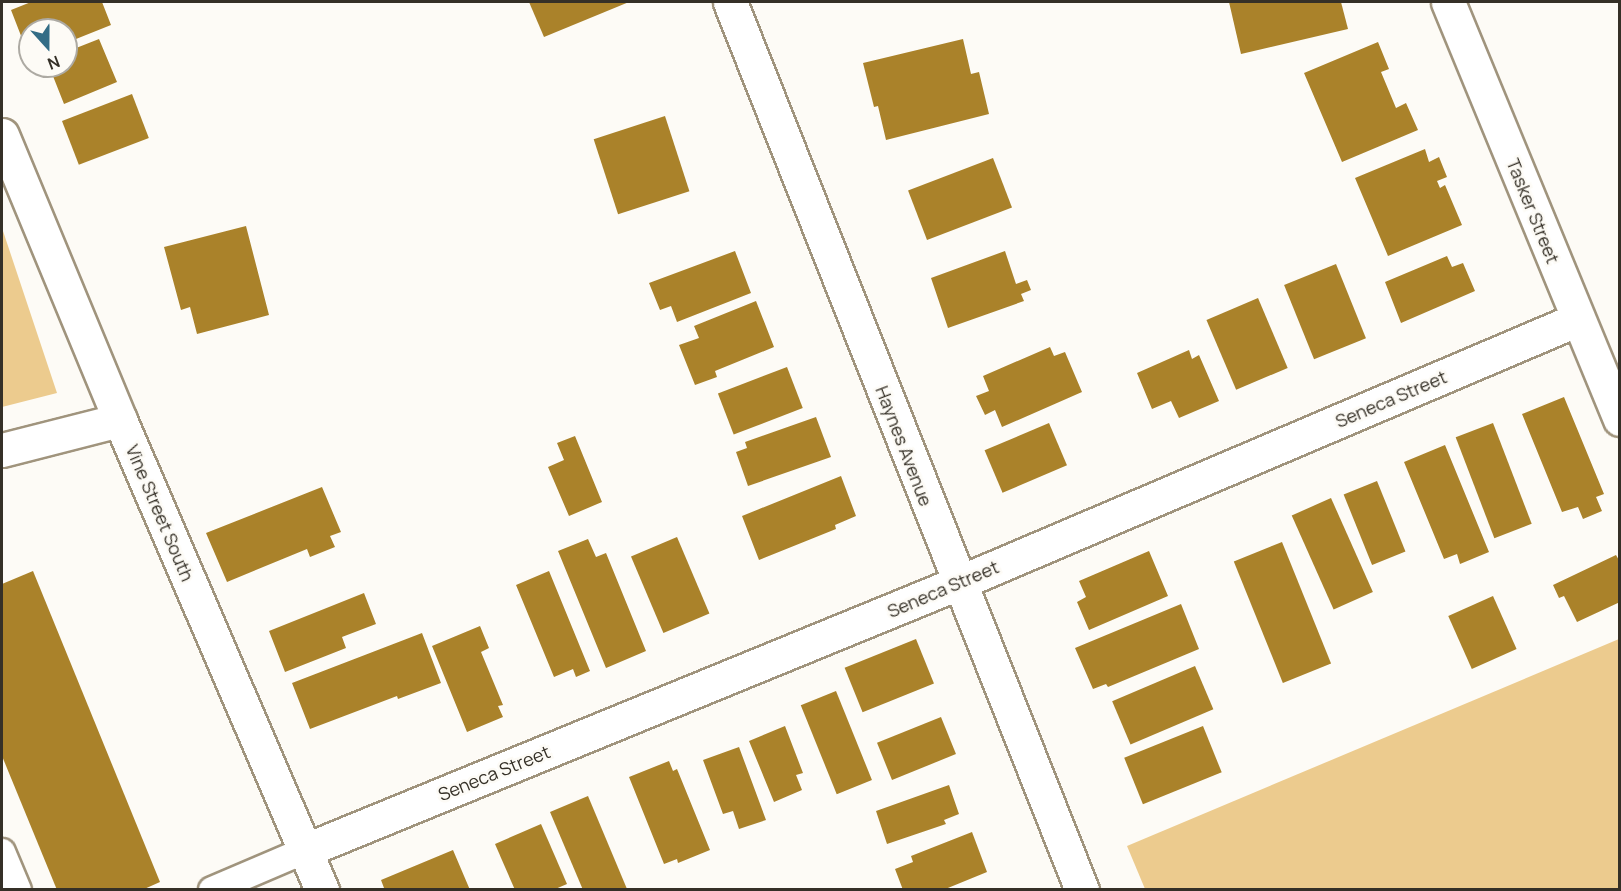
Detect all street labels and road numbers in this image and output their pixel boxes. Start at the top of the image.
street label: Tasker Street [1502,155,1564,267]
street label: Seneca Street [1332,366,1450,432]
street label: Haynes Avenue [871,383,937,509]
street label: Vine Street South [121,441,199,585]
street label: Seneca Street [884,556,1002,622]
street label: Seneca Street [435,741,553,805]

